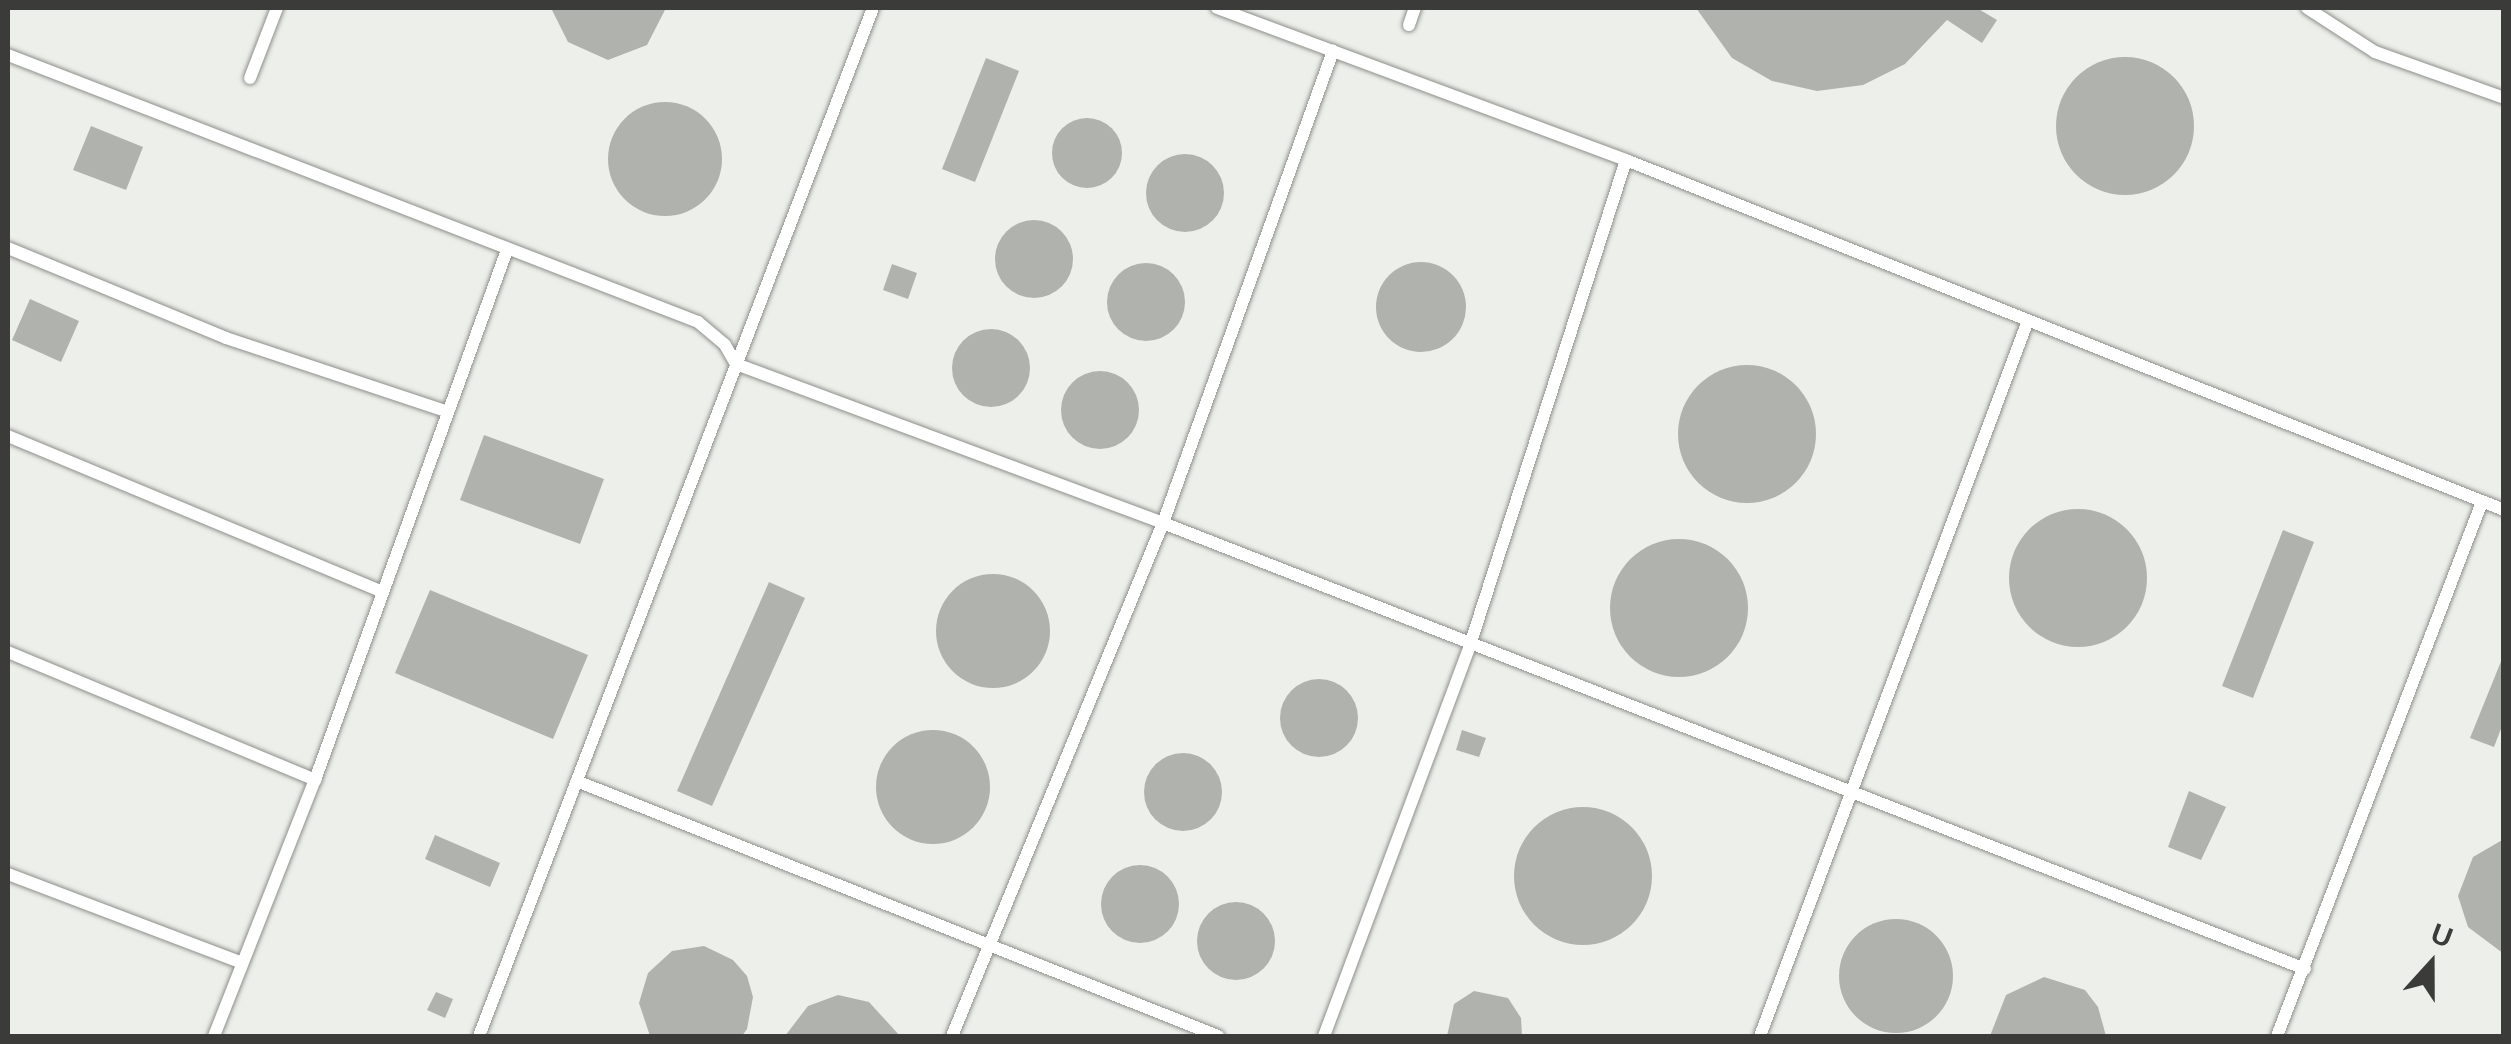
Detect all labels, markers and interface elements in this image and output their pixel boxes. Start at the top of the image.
north arrow [2381,914,2481,1014]
text: U [2427,917,2457,954]

